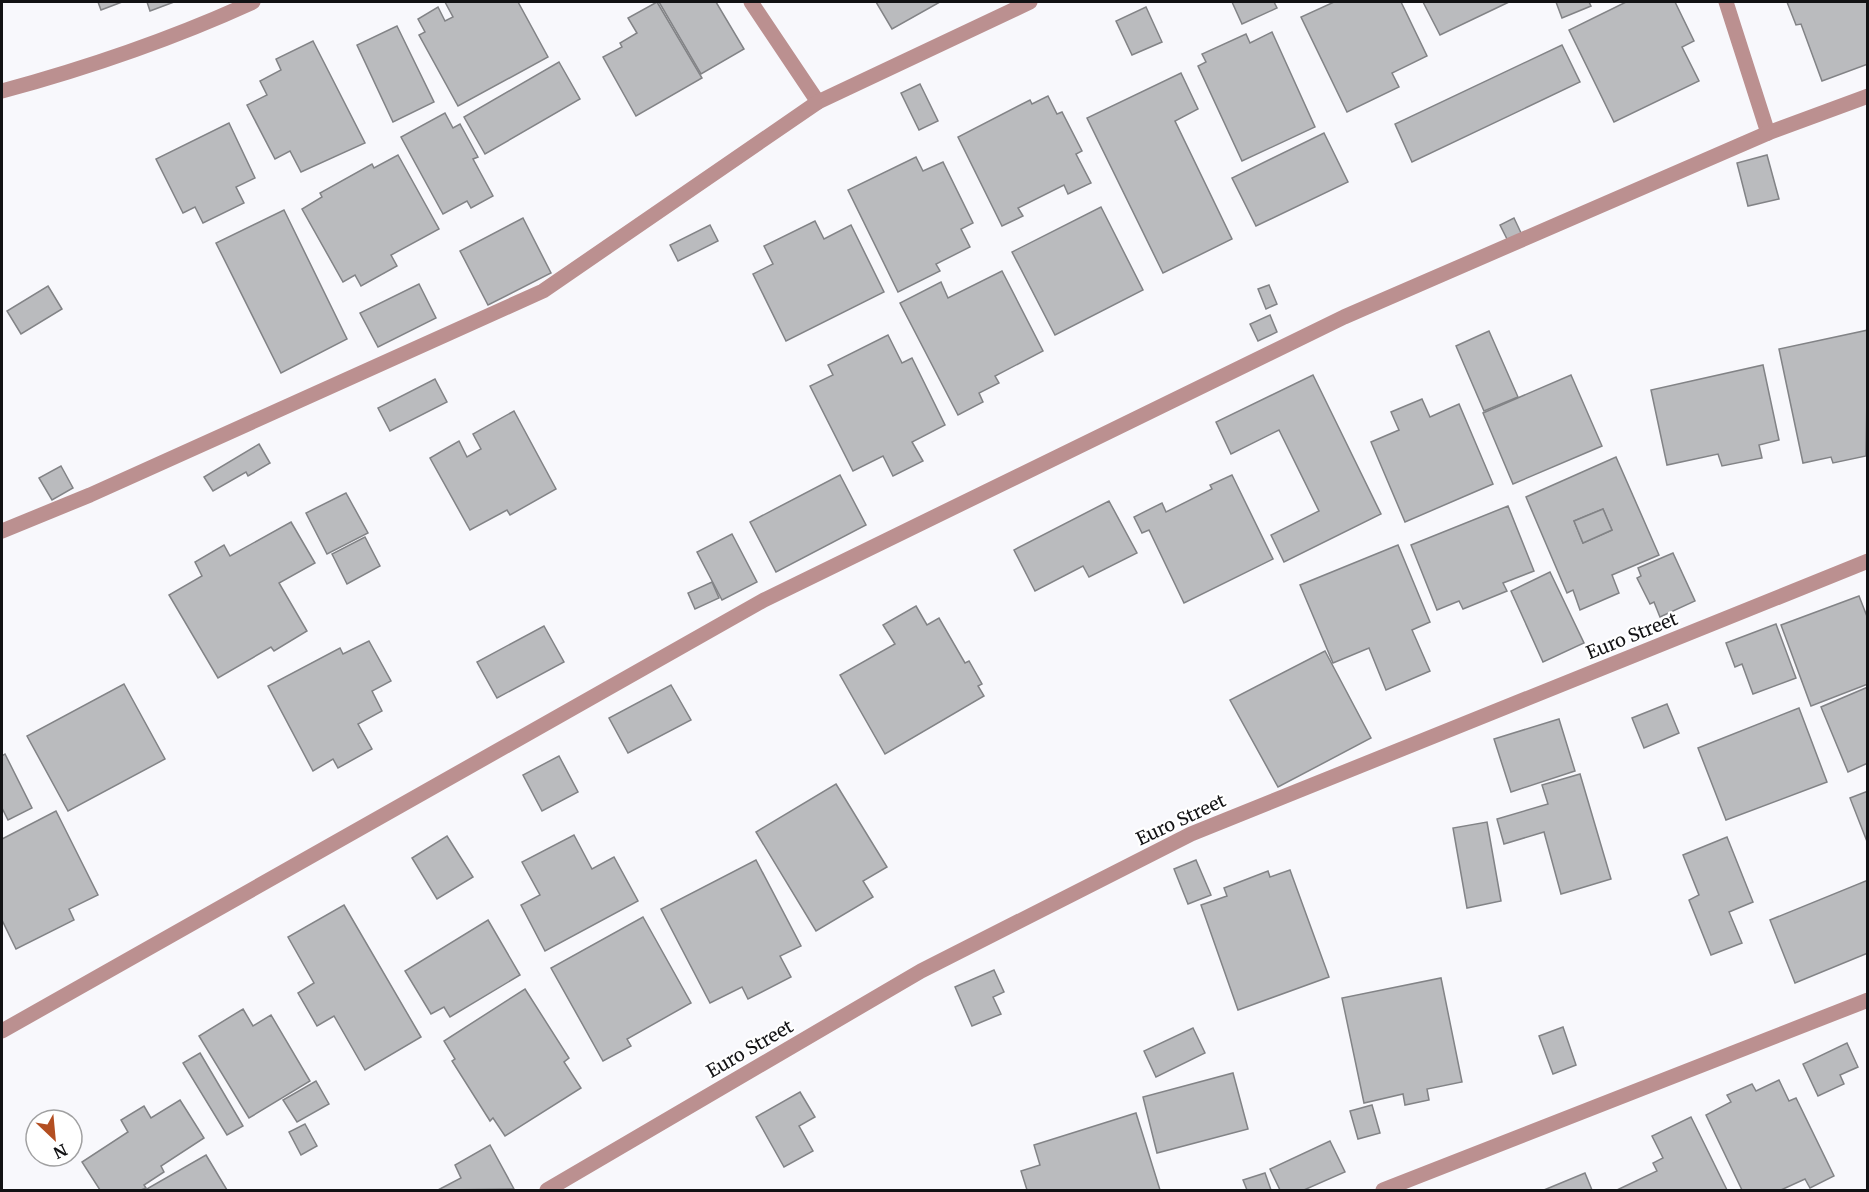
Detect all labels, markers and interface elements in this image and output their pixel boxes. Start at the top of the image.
street label: Euro Street [1583,607,1681,664]
street label: Euro Street [1132,789,1229,850]
street label: Euro Street [702,1015,797,1083]
north arrow [24,1108,84,1168]
text: N [50,1140,71,1163]

